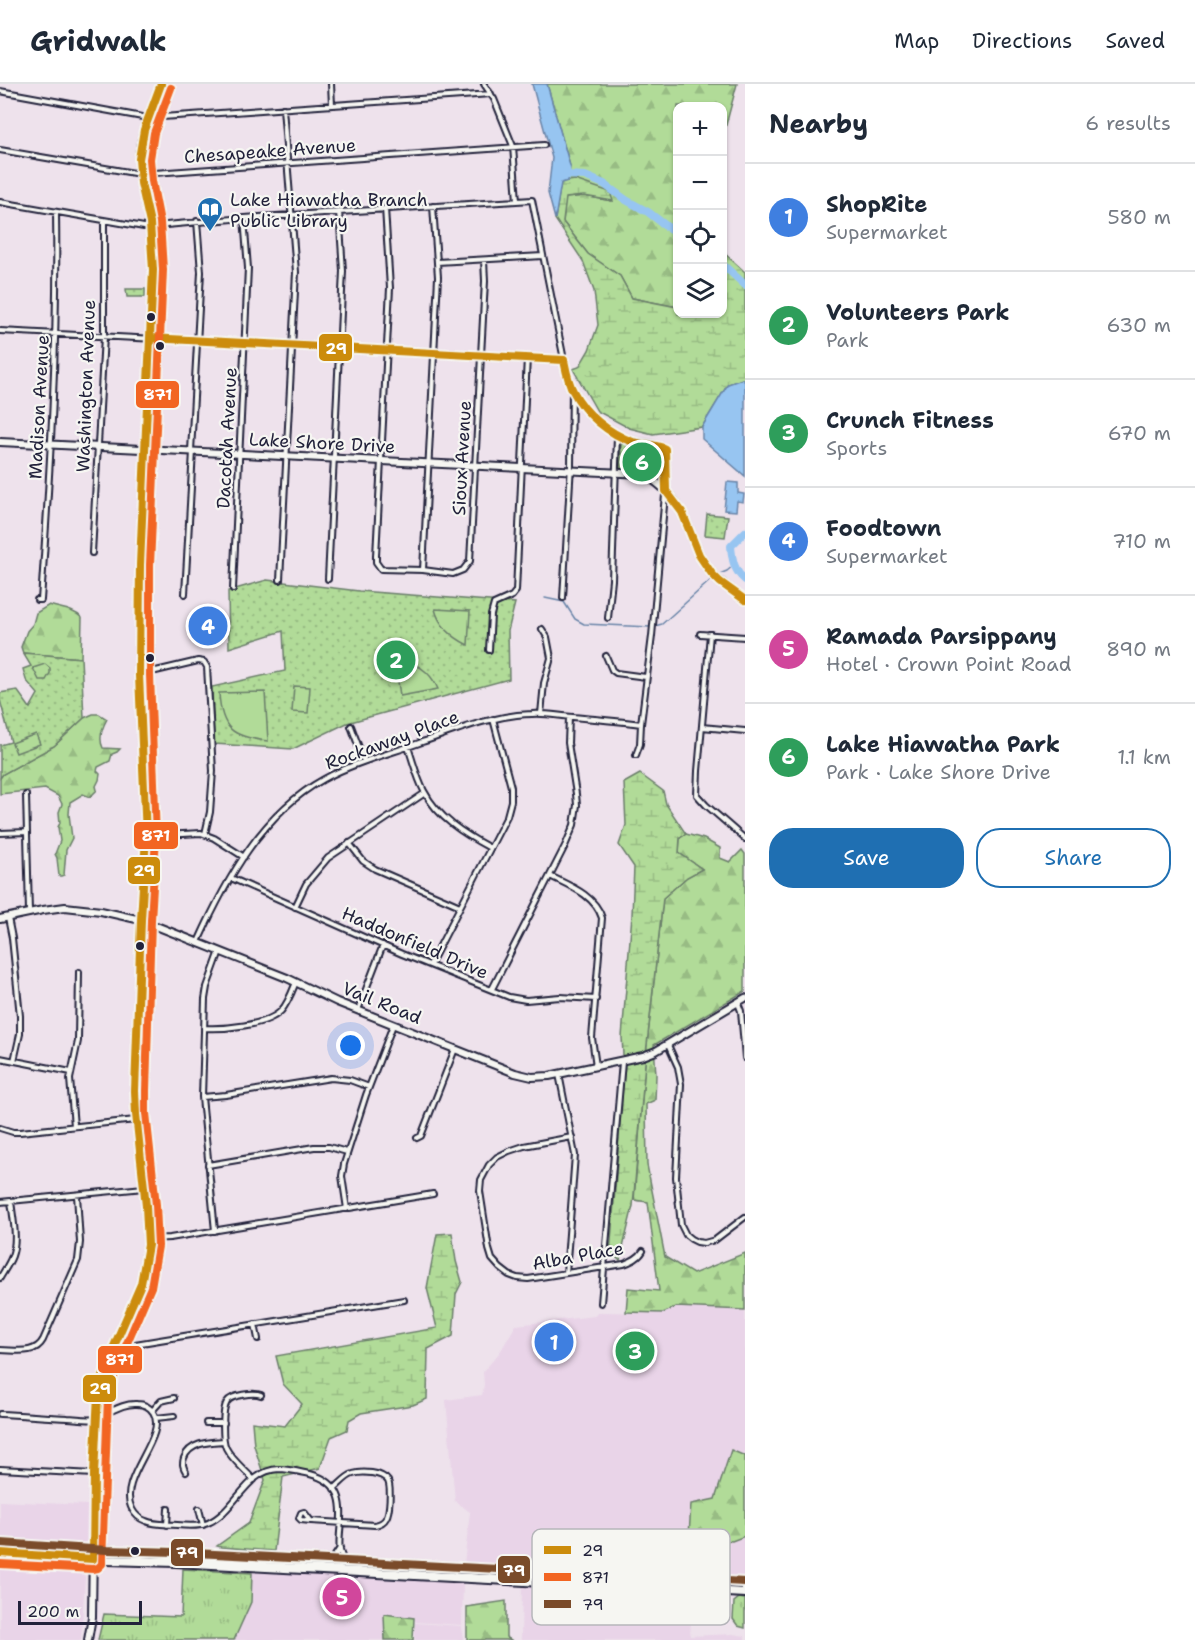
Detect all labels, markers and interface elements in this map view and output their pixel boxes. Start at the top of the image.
text: Gridwalk [30,22,167,60]
text: Map [894,27,939,55]
text: Directions [972,27,1072,55]
text: Saved [1105,27,1165,55]
map controls [673,102,727,318]
button: + [673,102,727,156]
text: Nearby [769,106,868,141]
text: 6 results [1085,110,1171,136]
street label: Chesapeake Avenue [183,133,357,169]
button: − [673,156,727,210]
place label: Lake Hiawatha Branch Public Library [230,188,428,233]
text: ShopRite [826,190,927,219]
library icon: Lake Hiawatha Branch Public Library [195,195,225,233]
text: 1 [784,204,793,230]
text: 580 m [1108,204,1171,230]
button: locate [673,210,727,264]
text: Supermarket [826,219,948,245]
button: layers [673,264,727,318]
text: Volunteers Park [826,298,1010,327]
street label: Washington Avenue [71,299,101,473]
unlabelled marker [145,311,157,323]
text: 2 [782,312,796,338]
text: 630 m [1107,312,1171,338]
text: Park [826,327,869,353]
line badge: 29 [318,333,353,362]
street label: Madison Avenue [23,334,55,480]
text: 29 [325,338,347,359]
unlabelled marker [154,340,166,352]
street label: Dacotah Avenue [211,367,243,509]
line badge: 871 [135,380,180,409]
text: 871 [144,384,172,405]
street label: Sioux Avenue [447,400,477,516]
text: Crunch Fitness [826,406,994,435]
text: 3 [782,420,796,446]
text: 670 m [1108,420,1171,446]
street label: Lake Shore Drive [248,427,396,459]
text: Sports [826,435,887,461]
pin: 6 [622,440,662,484]
text: Foodtown [826,514,941,543]
text: 4 [782,528,796,554]
text: 710 m [1112,528,1171,554]
text: Supermarket [826,543,948,569]
pin: 4 [188,604,228,648]
text: Ramada Parsippany [826,622,1057,651]
text: 5 [782,636,795,662]
text: 890 m [1106,636,1171,662]
pin: 2 [376,638,416,682]
text: Hotel · Crown Point Road [826,651,1071,677]
unlabelled marker [144,652,156,664]
street label: Rockaway Place [322,705,462,775]
text: Lake Hiawatha Park [826,730,1060,759]
text: 6 [782,744,796,770]
text: 1.1 km [1117,744,1171,770]
text: Park · Lake Shore Drive [826,759,1051,785]
line badge: 871 [133,821,179,850]
text: 871 [142,825,170,846]
button: Save [769,828,964,888]
button: Share [976,828,1171,888]
line badge: 29 [127,856,161,885]
text: 29 [133,860,155,881]
street label: Haddonfield Drive [338,901,492,985]
unlabelled marker [134,940,146,952]
street label: Vail Road [339,976,425,1030]
your location [336,1031,365,1060]
street label: Alba Place [530,1236,626,1276]
pin: 1 [534,1320,574,1364]
pin: 3 [616,1328,654,1374]
line badge: 871 [97,1345,143,1374]
text: 871 [106,1349,134,1370]
line badge: 29 [82,1374,117,1403]
text: 29 [89,1378,111,1399]
legend [532,1529,730,1625]
line badge: 79 [170,1538,204,1567]
text: 29 [582,1540,604,1561]
text: 79 [176,1542,198,1563]
unlabelled marker [129,1545,141,1557]
line badge: 79 [497,1555,531,1584]
text: 79 [503,1560,525,1581]
text: 871 [582,1567,609,1588]
pin: 5 [322,1574,362,1620]
text: 79 [582,1594,604,1615]
scale bar [18,1598,142,1626]
text: 200 m [27,1601,79,1622]

